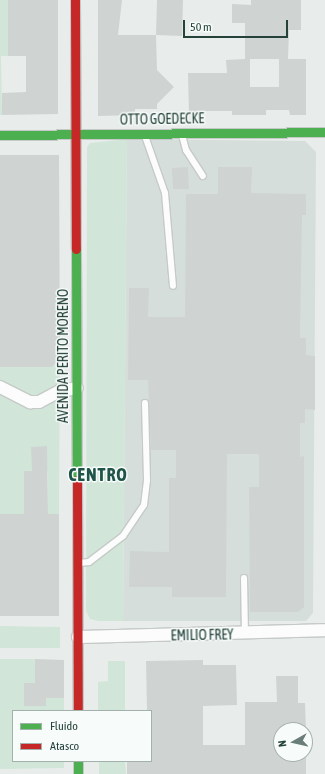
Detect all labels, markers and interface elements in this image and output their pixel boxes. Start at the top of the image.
scale bar [185,12,290,38]
text: 50 m [190,20,212,34]
street label: OTTO GOEDECKE [120,110,204,128]
street label: AVENIDA PERITO MORENO [55,289,71,423]
district label: CENTRO [68,464,128,486]
street label: EMILIO FREY [170,626,234,644]
legend [12,710,152,762]
text: Fluido [50,719,78,733]
north arrow [273,722,313,762]
text: Atasco [50,739,79,753]
text: N [276,739,289,748]

